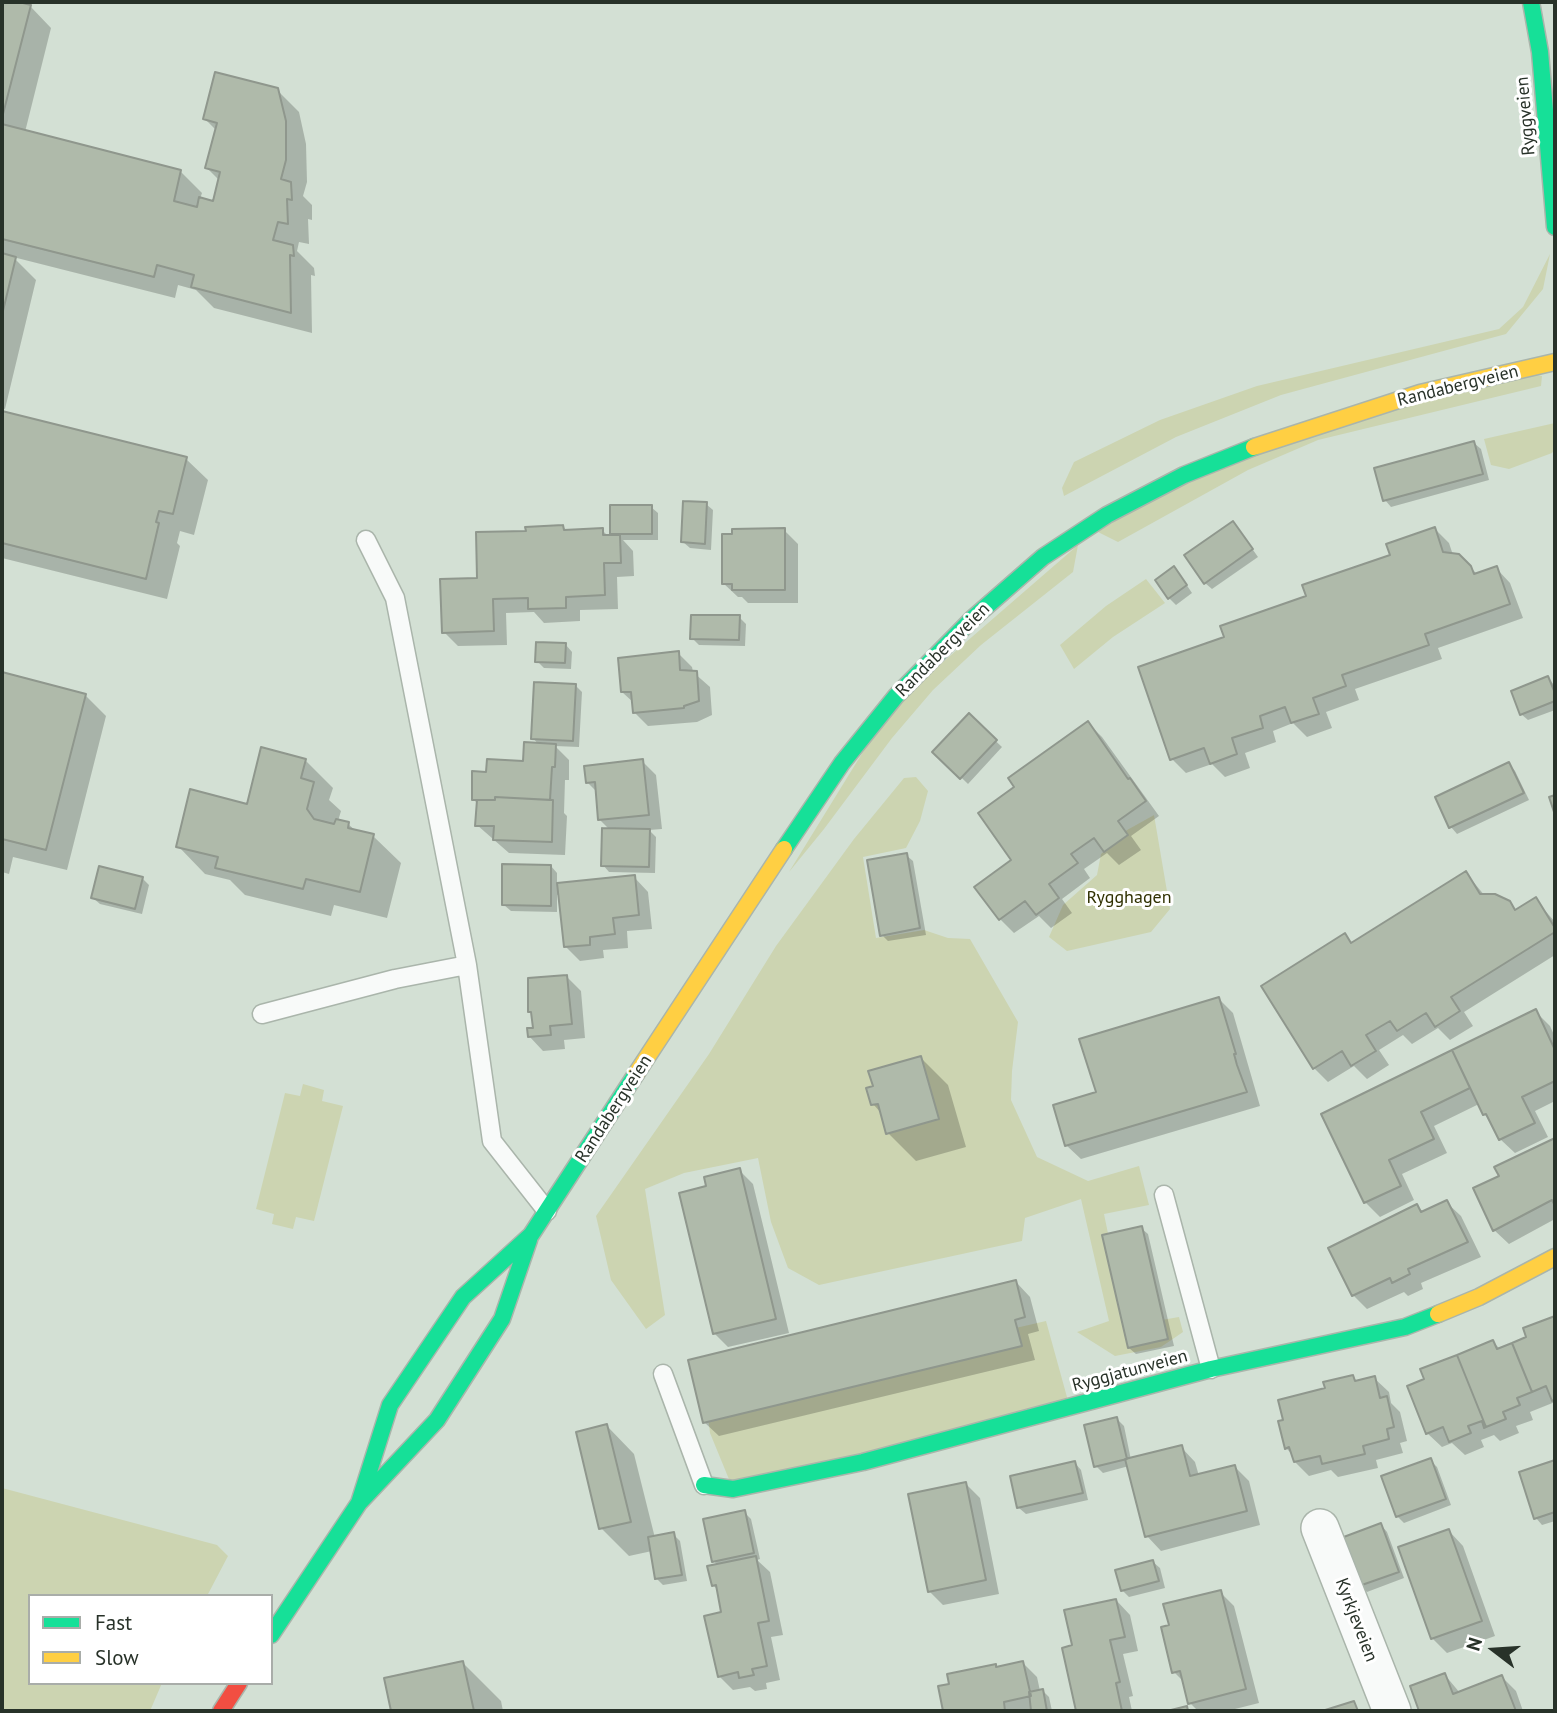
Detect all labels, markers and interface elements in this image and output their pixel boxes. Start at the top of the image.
street label: Ryggveien [1512,76,1540,156]
street label: Randabergveien [1395,361,1521,411]
street label: Randabergveien [892,599,994,701]
park label: Rygghagen [1086,887,1172,909]
street label: Randabergveien [571,1051,657,1167]
street label: Ryggjatunveien [1070,1345,1190,1397]
street label: Kyrkjeveien [1330,1575,1382,1665]
legend [28,1594,273,1685]
text: Fast [95,1609,132,1636]
north arrow [1459,1615,1529,1685]
text: N [1461,1634,1487,1653]
text: Slow [95,1644,139,1671]

